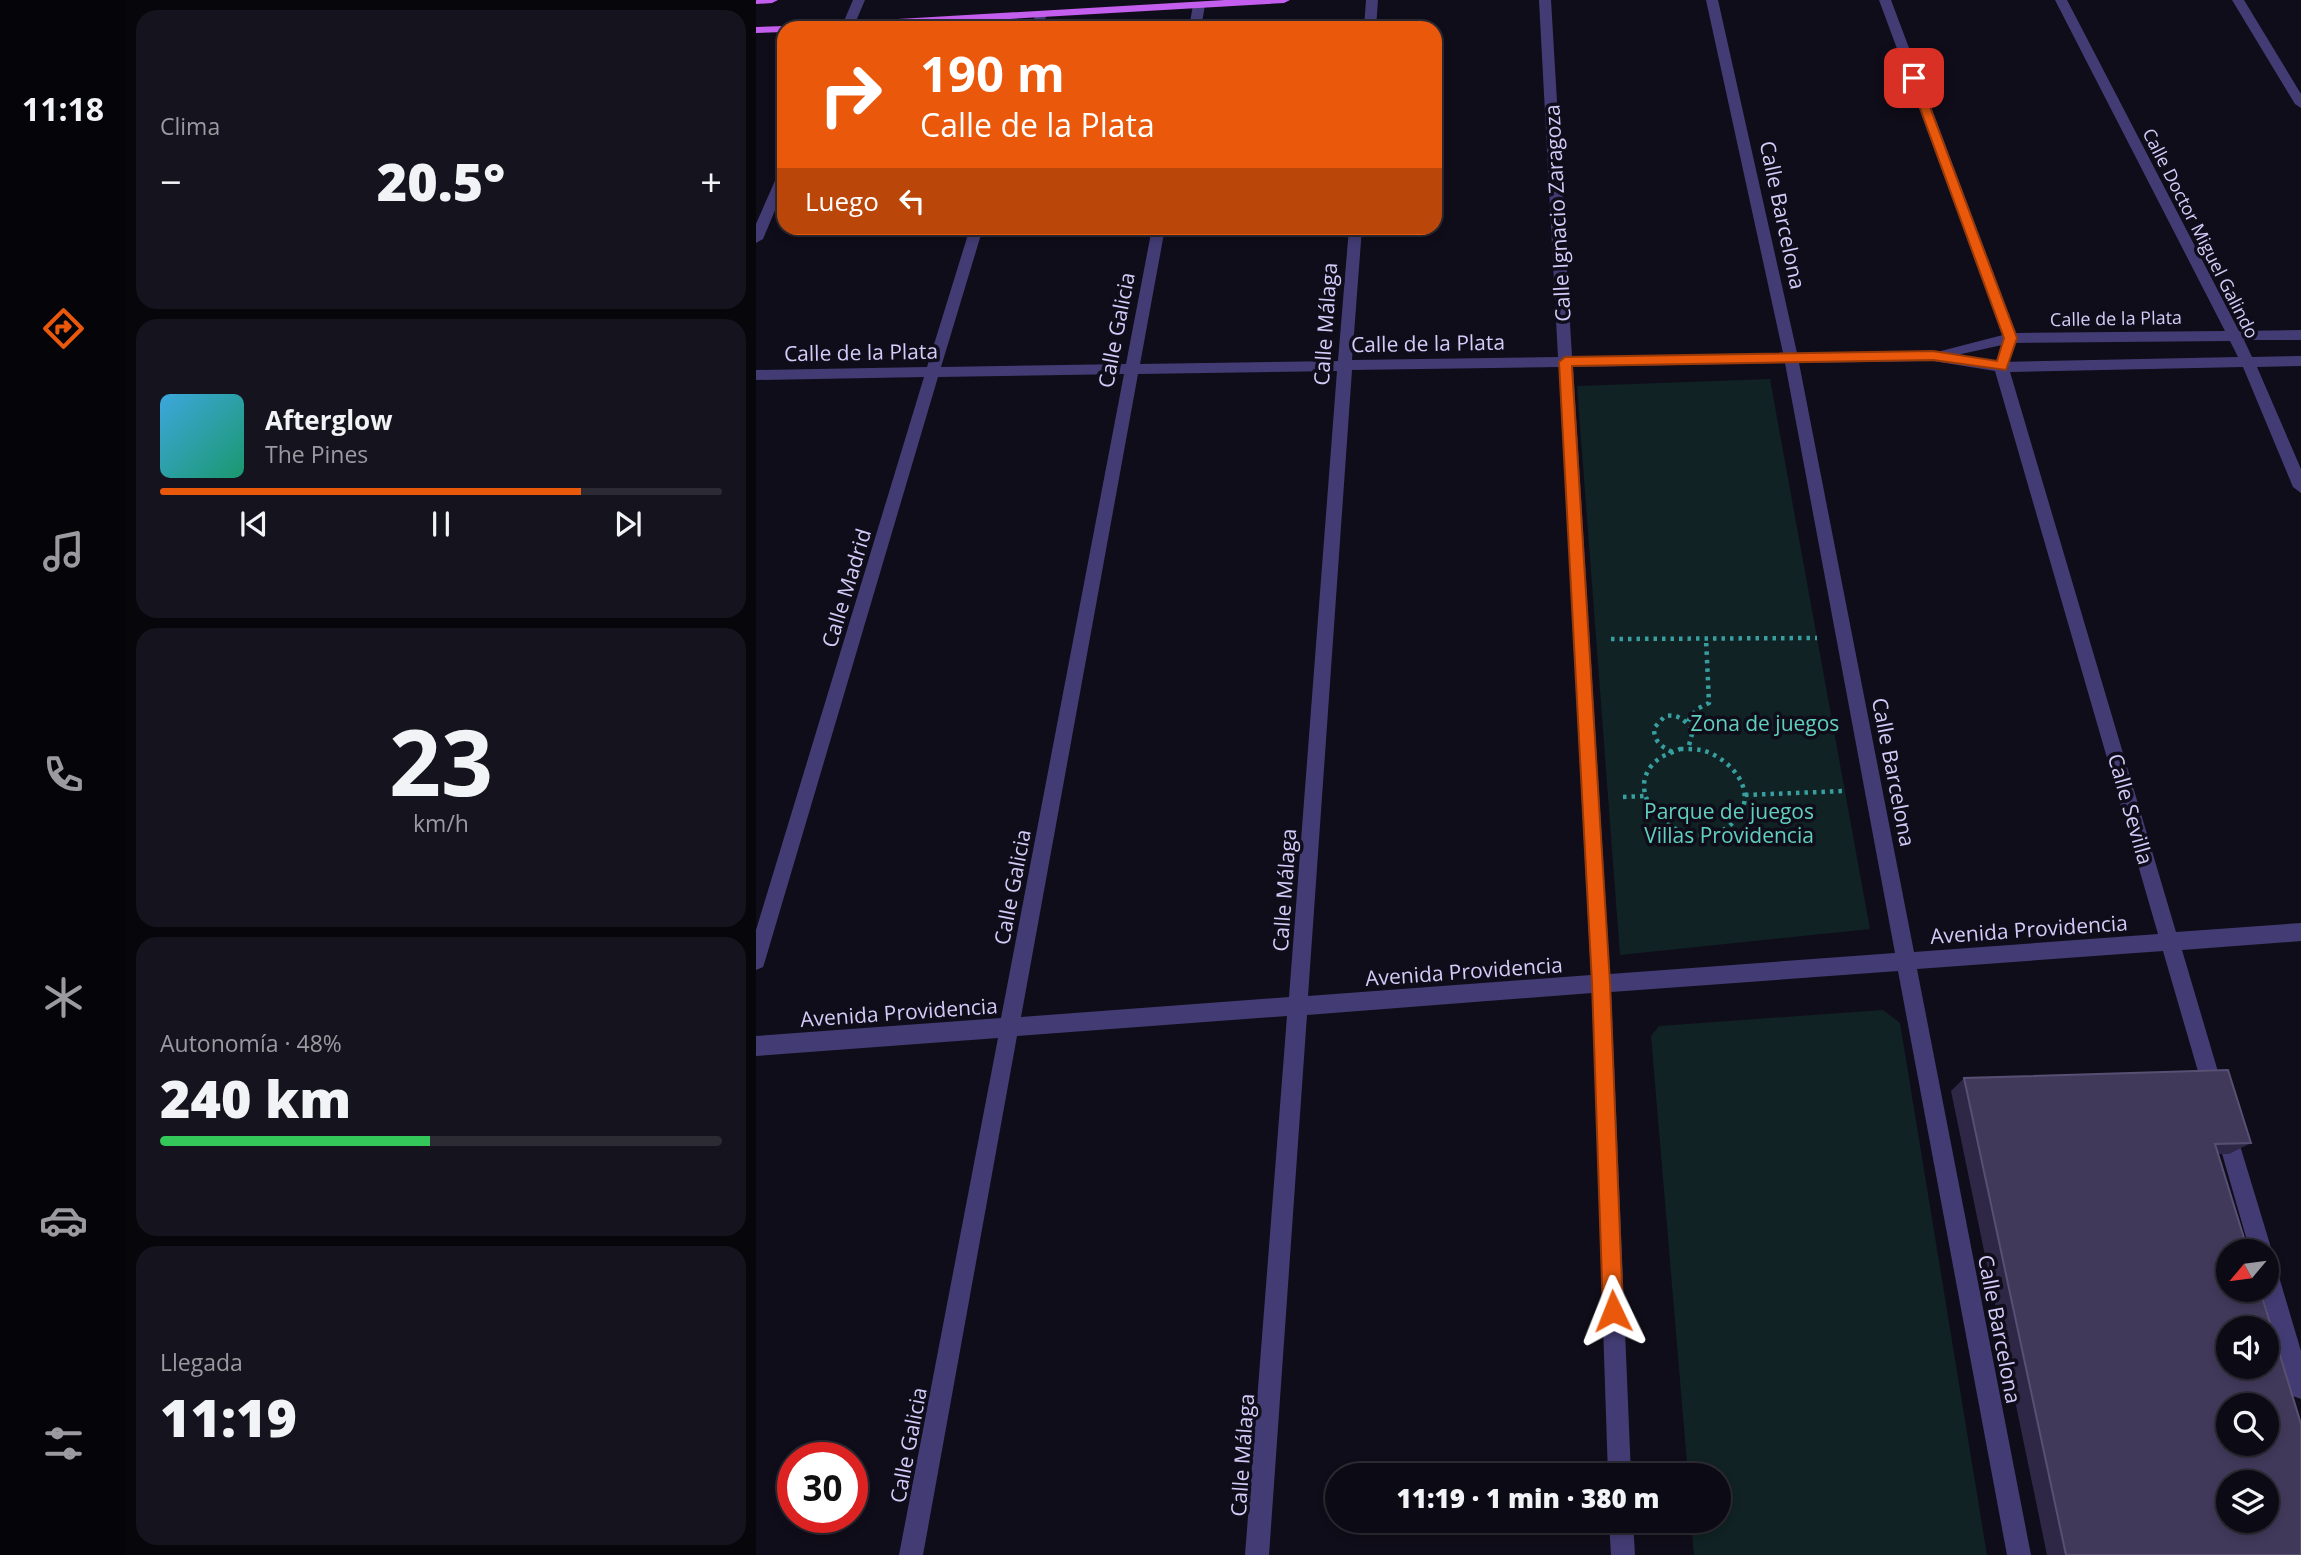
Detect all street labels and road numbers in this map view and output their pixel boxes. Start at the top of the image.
street label: Calle Ignacio Zaragoza [1537,104,1577,322]
street label: Calle Doctor Miguel Galindo [2137,124,2265,342]
street label: Calle Barcelona [1754,138,1812,292]
street label: Calle Málaga [1307,261,1343,387]
street label: Calle Galicia [1091,270,1141,390]
street label: Calle de la Plata [2050,305,2182,331]
street label: Calle de la Plata [1351,328,1505,358]
street label: Calle de la Plata [784,337,938,367]
street label: Calle Madrid [815,525,877,651]
street label: Calle Barcelona [1866,695,1922,849]
street label: Calle Sevilla [2102,750,2160,868]
street label: Calle Galicia [987,827,1037,947]
street label: Calle Málaga [1266,827,1302,953]
street label: Avenida Providencia [1929,908,2129,950]
street label: Avenida Providencia [1364,950,1564,992]
street label: Avenida Providencia [799,991,999,1033]
street label: Calle Barcelona [1972,1252,2028,1406]
street label: Calle Galicia [883,1385,933,1505]
street label: Calle Málaga [1224,1392,1260,1518]

